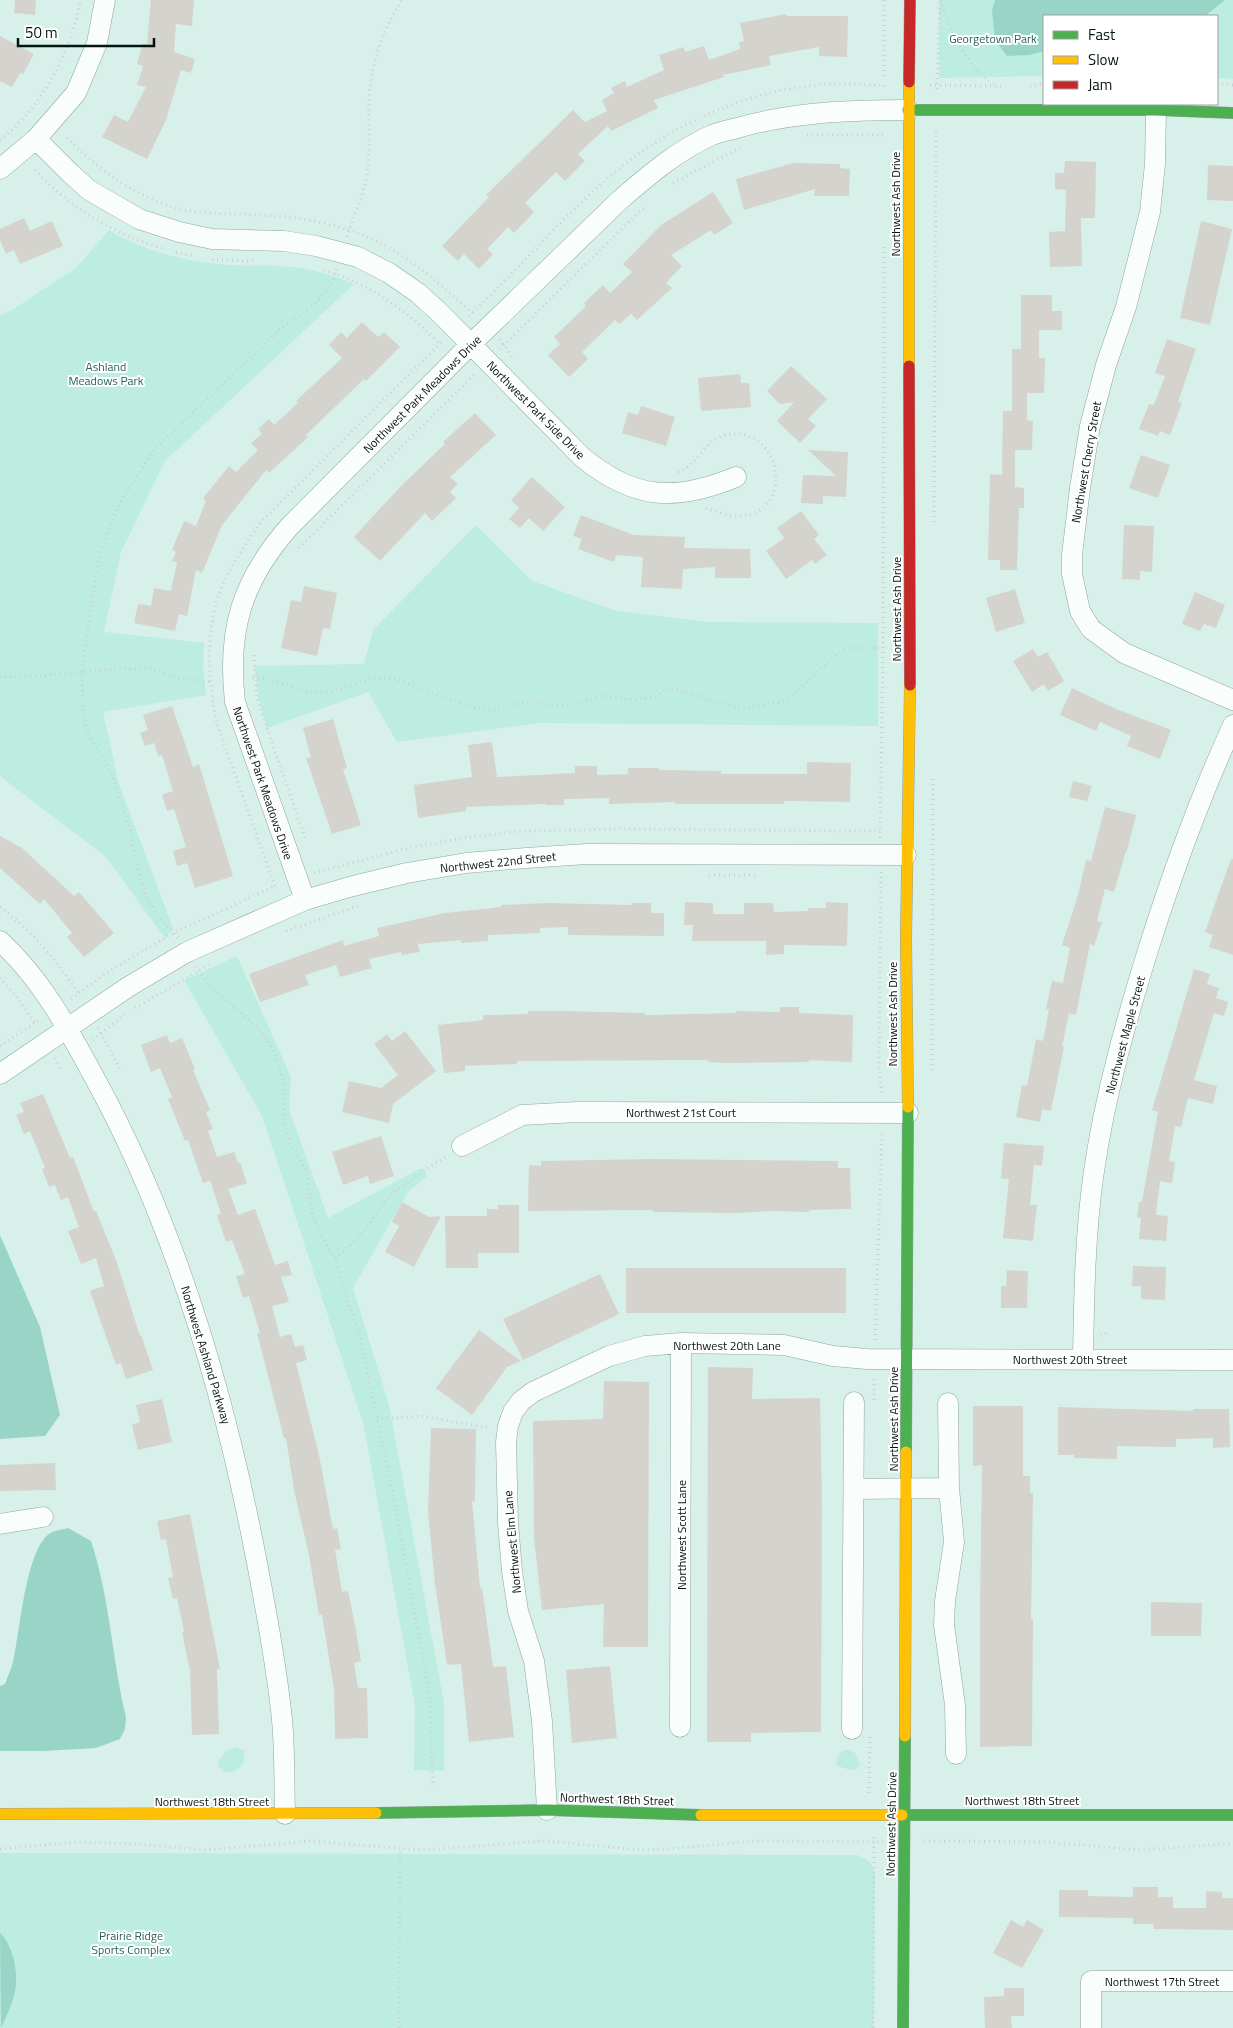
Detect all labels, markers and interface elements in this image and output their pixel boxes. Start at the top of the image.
scale bar [18,15,154,47]
legend [1043,15,1218,105]
text: 50 m [25,21,58,44]
text: Fast [1088,23,1116,46]
park label: Georgetown Park [949,29,1037,48]
text: Slow [1088,48,1119,71]
text: Jam [1088,73,1112,96]
street label: Northwest Ash Drive [886,152,905,256]
street label: Northwest Park Meadows Drive [358,330,486,458]
street label: Northwest Park Side Drive [482,356,590,464]
park label: Ashland Meadows Park [68,357,144,390]
street label: Northwest Cherry Street [1066,399,1106,524]
street label: Northwest Ash Drive [887,557,906,661]
street label: Northwest Park Meadows Drive [228,704,298,862]
street label: Northwest 22nd Street [439,846,558,878]
street label: Northwest Ash Drive [883,962,902,1066]
street label: Northwest Maple Street [1100,973,1150,1096]
street label: Northwest 21st Court [626,1103,737,1122]
street label: Northwest Ashland Parkway [176,1283,236,1427]
street label: Northwest 20th Lane [673,1336,781,1355]
street label: Northwest 20th Street [1013,1350,1128,1369]
street label: Northwest Ash Drive [884,1367,903,1471]
street label: Northwest Scott Lane [672,1480,691,1590]
street label: Northwest Elm Lane [498,1490,526,1594]
street label: Northwest Ash Drive [881,1771,901,1877]
street label: Northwest 18th Street [560,1788,675,1811]
street label: Northwest 18th Street [965,1791,1080,1810]
street label: Northwest 18th Street [155,1792,270,1811]
park label: Prairie Ridge Sports Complex [91,1926,171,1959]
street label: Northwest 17th Street [1105,1972,1220,1991]

